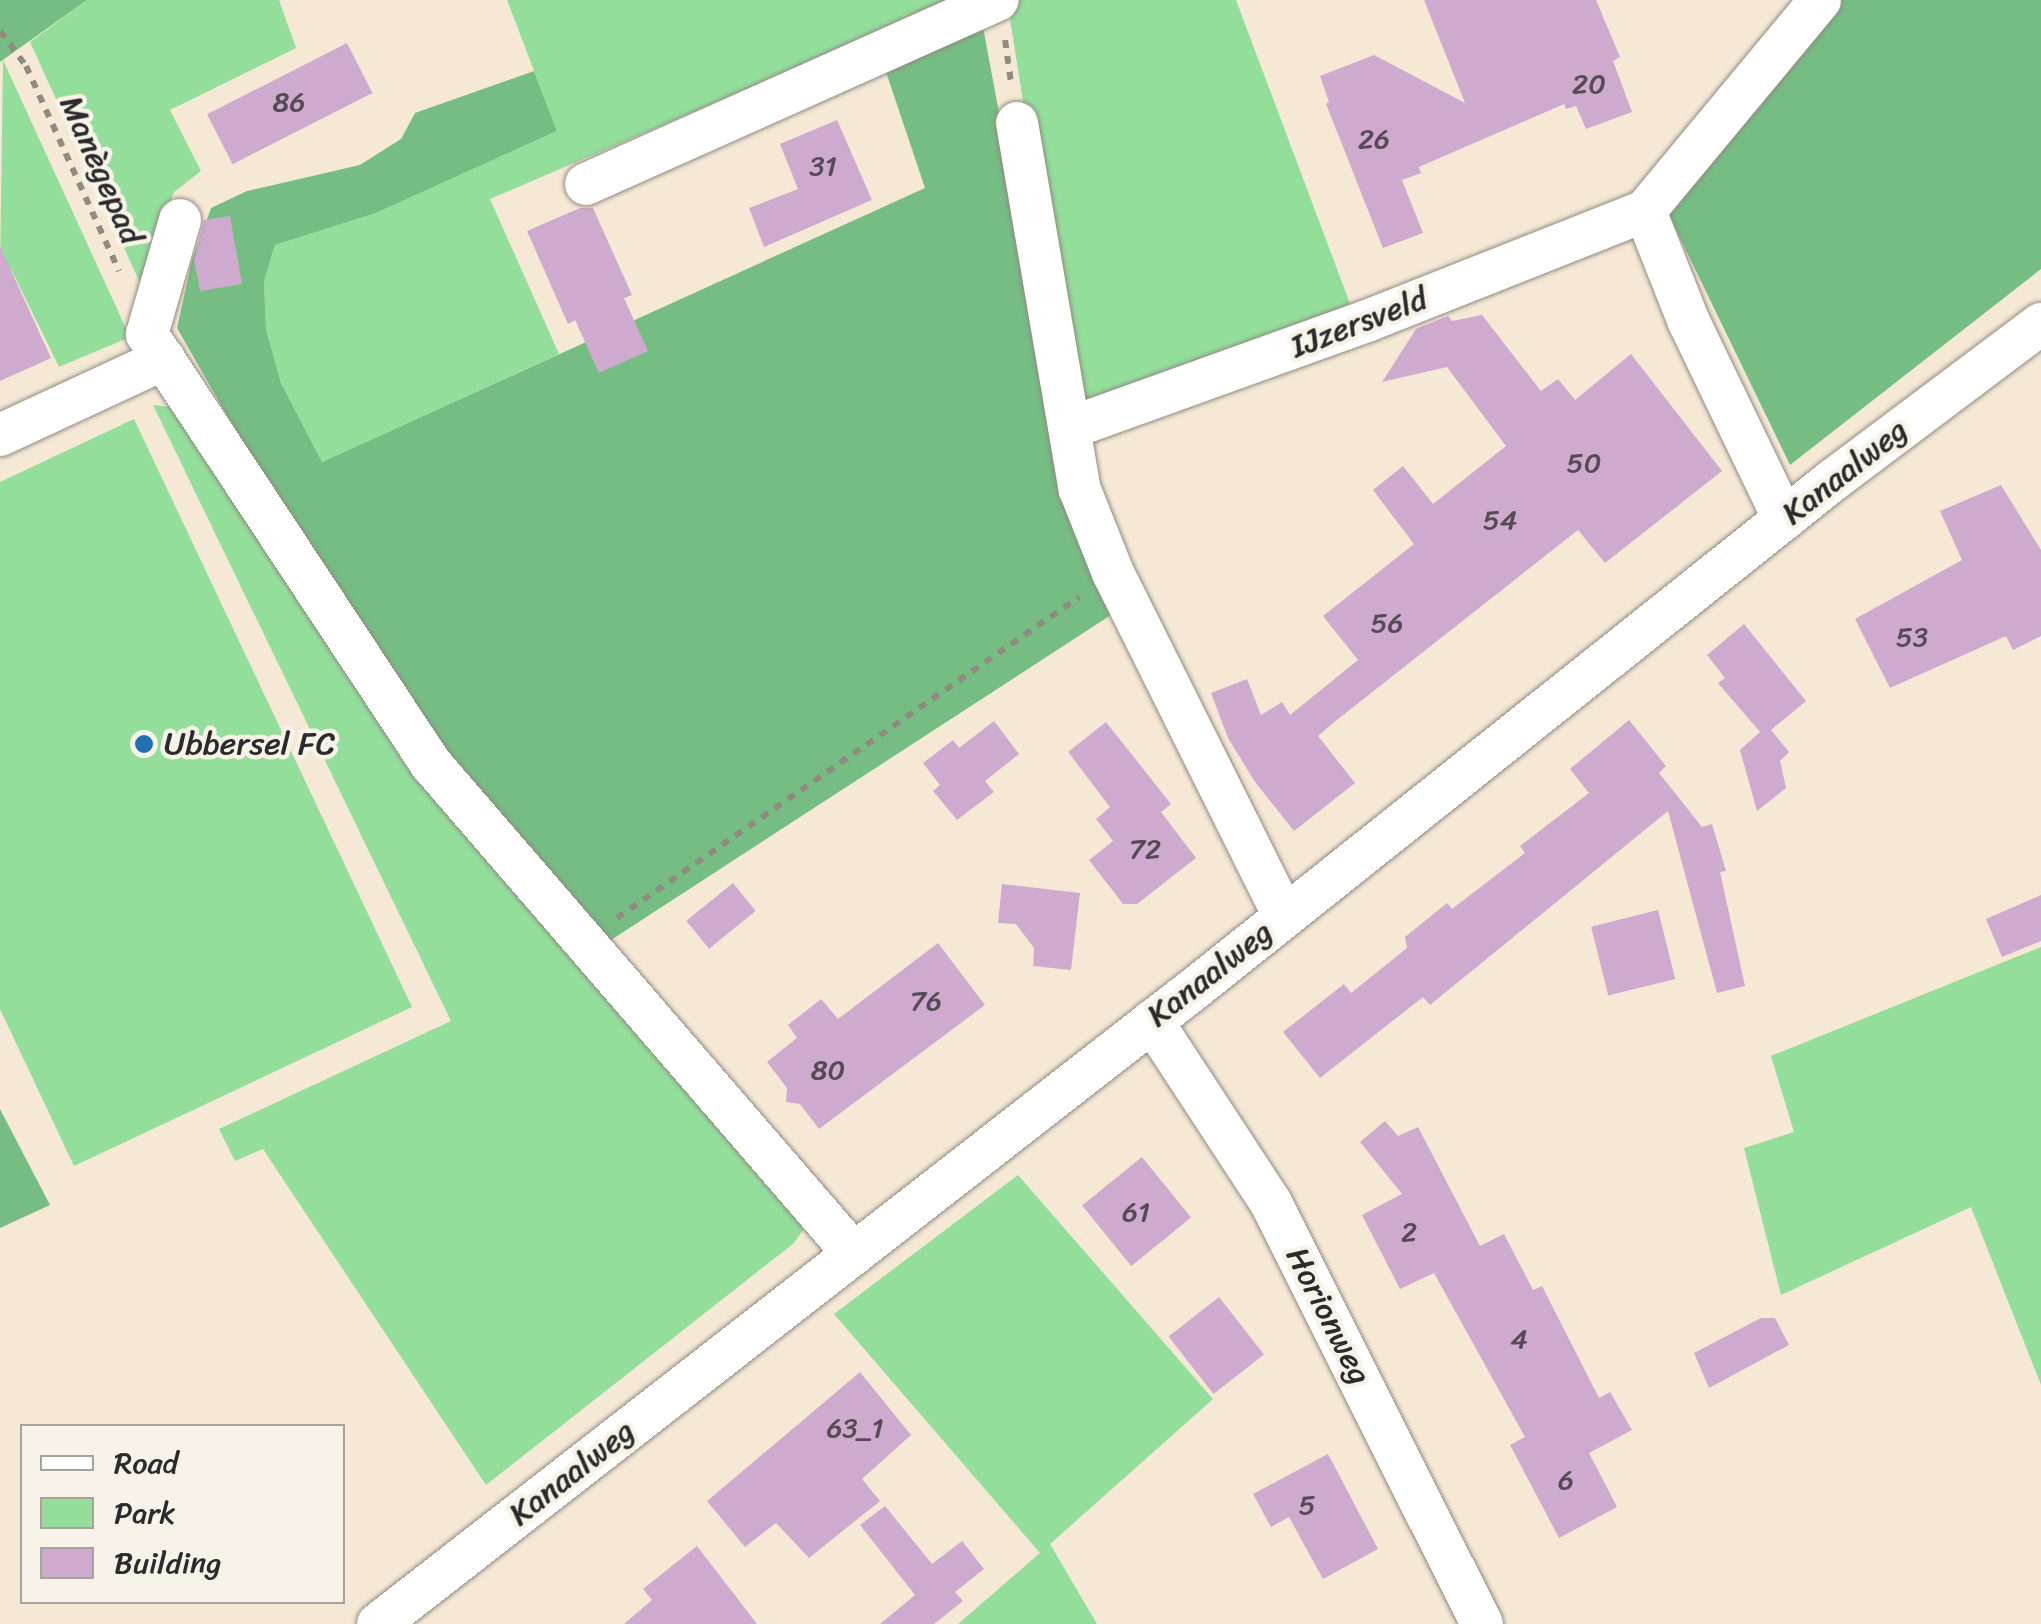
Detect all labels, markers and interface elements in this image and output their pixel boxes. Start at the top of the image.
house number: 20 [1572,67,1606,101]
house number: 86 [273,85,305,119]
street label: Manègepad [51,90,151,250]
house number: 26 [1358,122,1390,156]
house number: 31 [809,149,837,183]
street label: IJzersveld [1285,279,1433,367]
street label: Kanaalweg [1775,411,1915,533]
house number: 50 [1567,446,1601,480]
house number: 54 [1483,503,1517,537]
house number: 56 [1370,606,1404,640]
house number: 53 [1896,620,1928,654]
place label: Ubbersel FC [164,725,335,763]
marker: Ubbersel FC [133,733,155,755]
house number: 72 [1129,832,1161,866]
street label: Kanaalweg [1140,913,1280,1035]
house number: 76 [910,984,942,1018]
house number: 80 [811,1053,845,1087]
house number: 61 [1122,1195,1150,1229]
house number: 2 [1401,1215,1417,1249]
street label: Horionweg [1277,1241,1379,1391]
house number: 4 [1510,1322,1528,1356]
house number: 63_1 [826,1411,884,1445]
street label: Kanaalweg [502,1412,642,1534]
legend [20,1424,345,1604]
text: Road [114,1436,178,1490]
house number: 6 [1558,1463,1574,1497]
text: Park [114,1486,176,1540]
house number: 5 [1298,1488,1316,1522]
text: Building [114,1536,221,1590]

